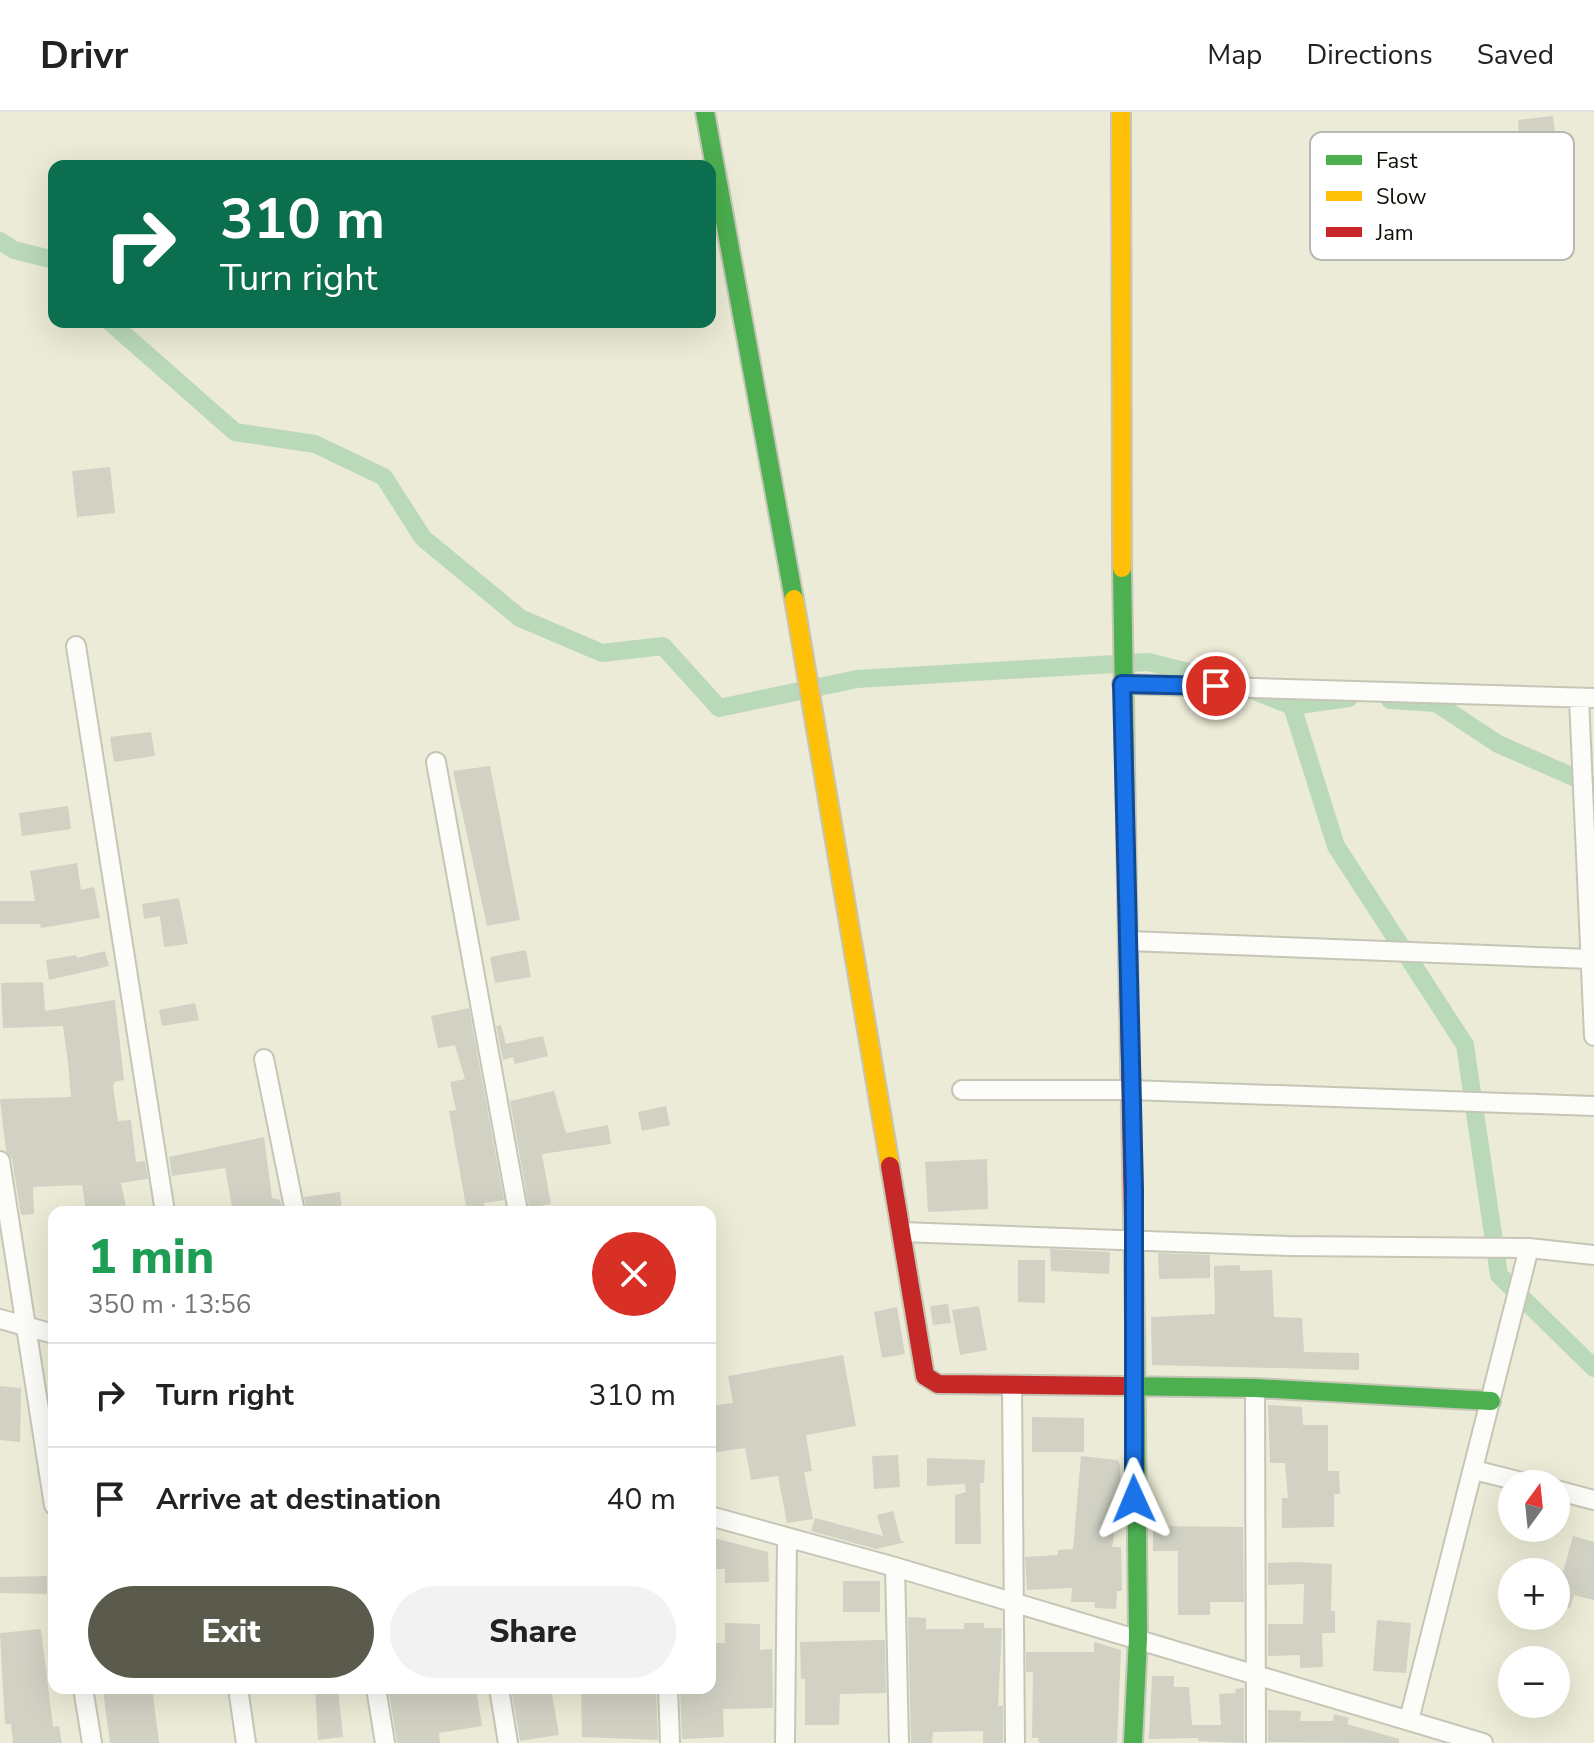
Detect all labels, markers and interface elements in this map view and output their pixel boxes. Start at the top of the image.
text: Drivr [40,30,128,81]
text: Map [1207,36,1262,74]
text: Directions [1306,36,1433,74]
text: Saved [1477,36,1554,74]
legend [1310,132,1574,260]
text: Fast [1376,146,1418,176]
text: 310 m [220,181,385,258]
text: Slow [1376,182,1427,212]
icon: right [88,192,192,296]
text: Jam [1375,218,1414,248]
text: Turn right [220,254,377,303]
pin [1182,652,1250,720]
icon: arrive [1194,664,1238,708]
text: 1 min [88,1224,214,1290]
button: close [592,1232,676,1316]
text: 350 m · 13:56 [88,1287,251,1322]
icon: right [88,1373,132,1417]
text: Turn right [156,1375,294,1416]
text: 310 m [589,1375,676,1416]
position arrow [1092,1457,1176,1541]
north arrow [1498,1470,1570,1542]
map controls [1498,1470,1570,1718]
icon: arrive [88,1477,132,1521]
text: Arrive at destination [156,1479,441,1520]
text: 40 m [607,1479,676,1520]
button: + [1498,1558,1570,1630]
button: Exit [88,1586,374,1678]
button: Share [390,1586,676,1678]
button: − [1498,1646,1570,1718]

